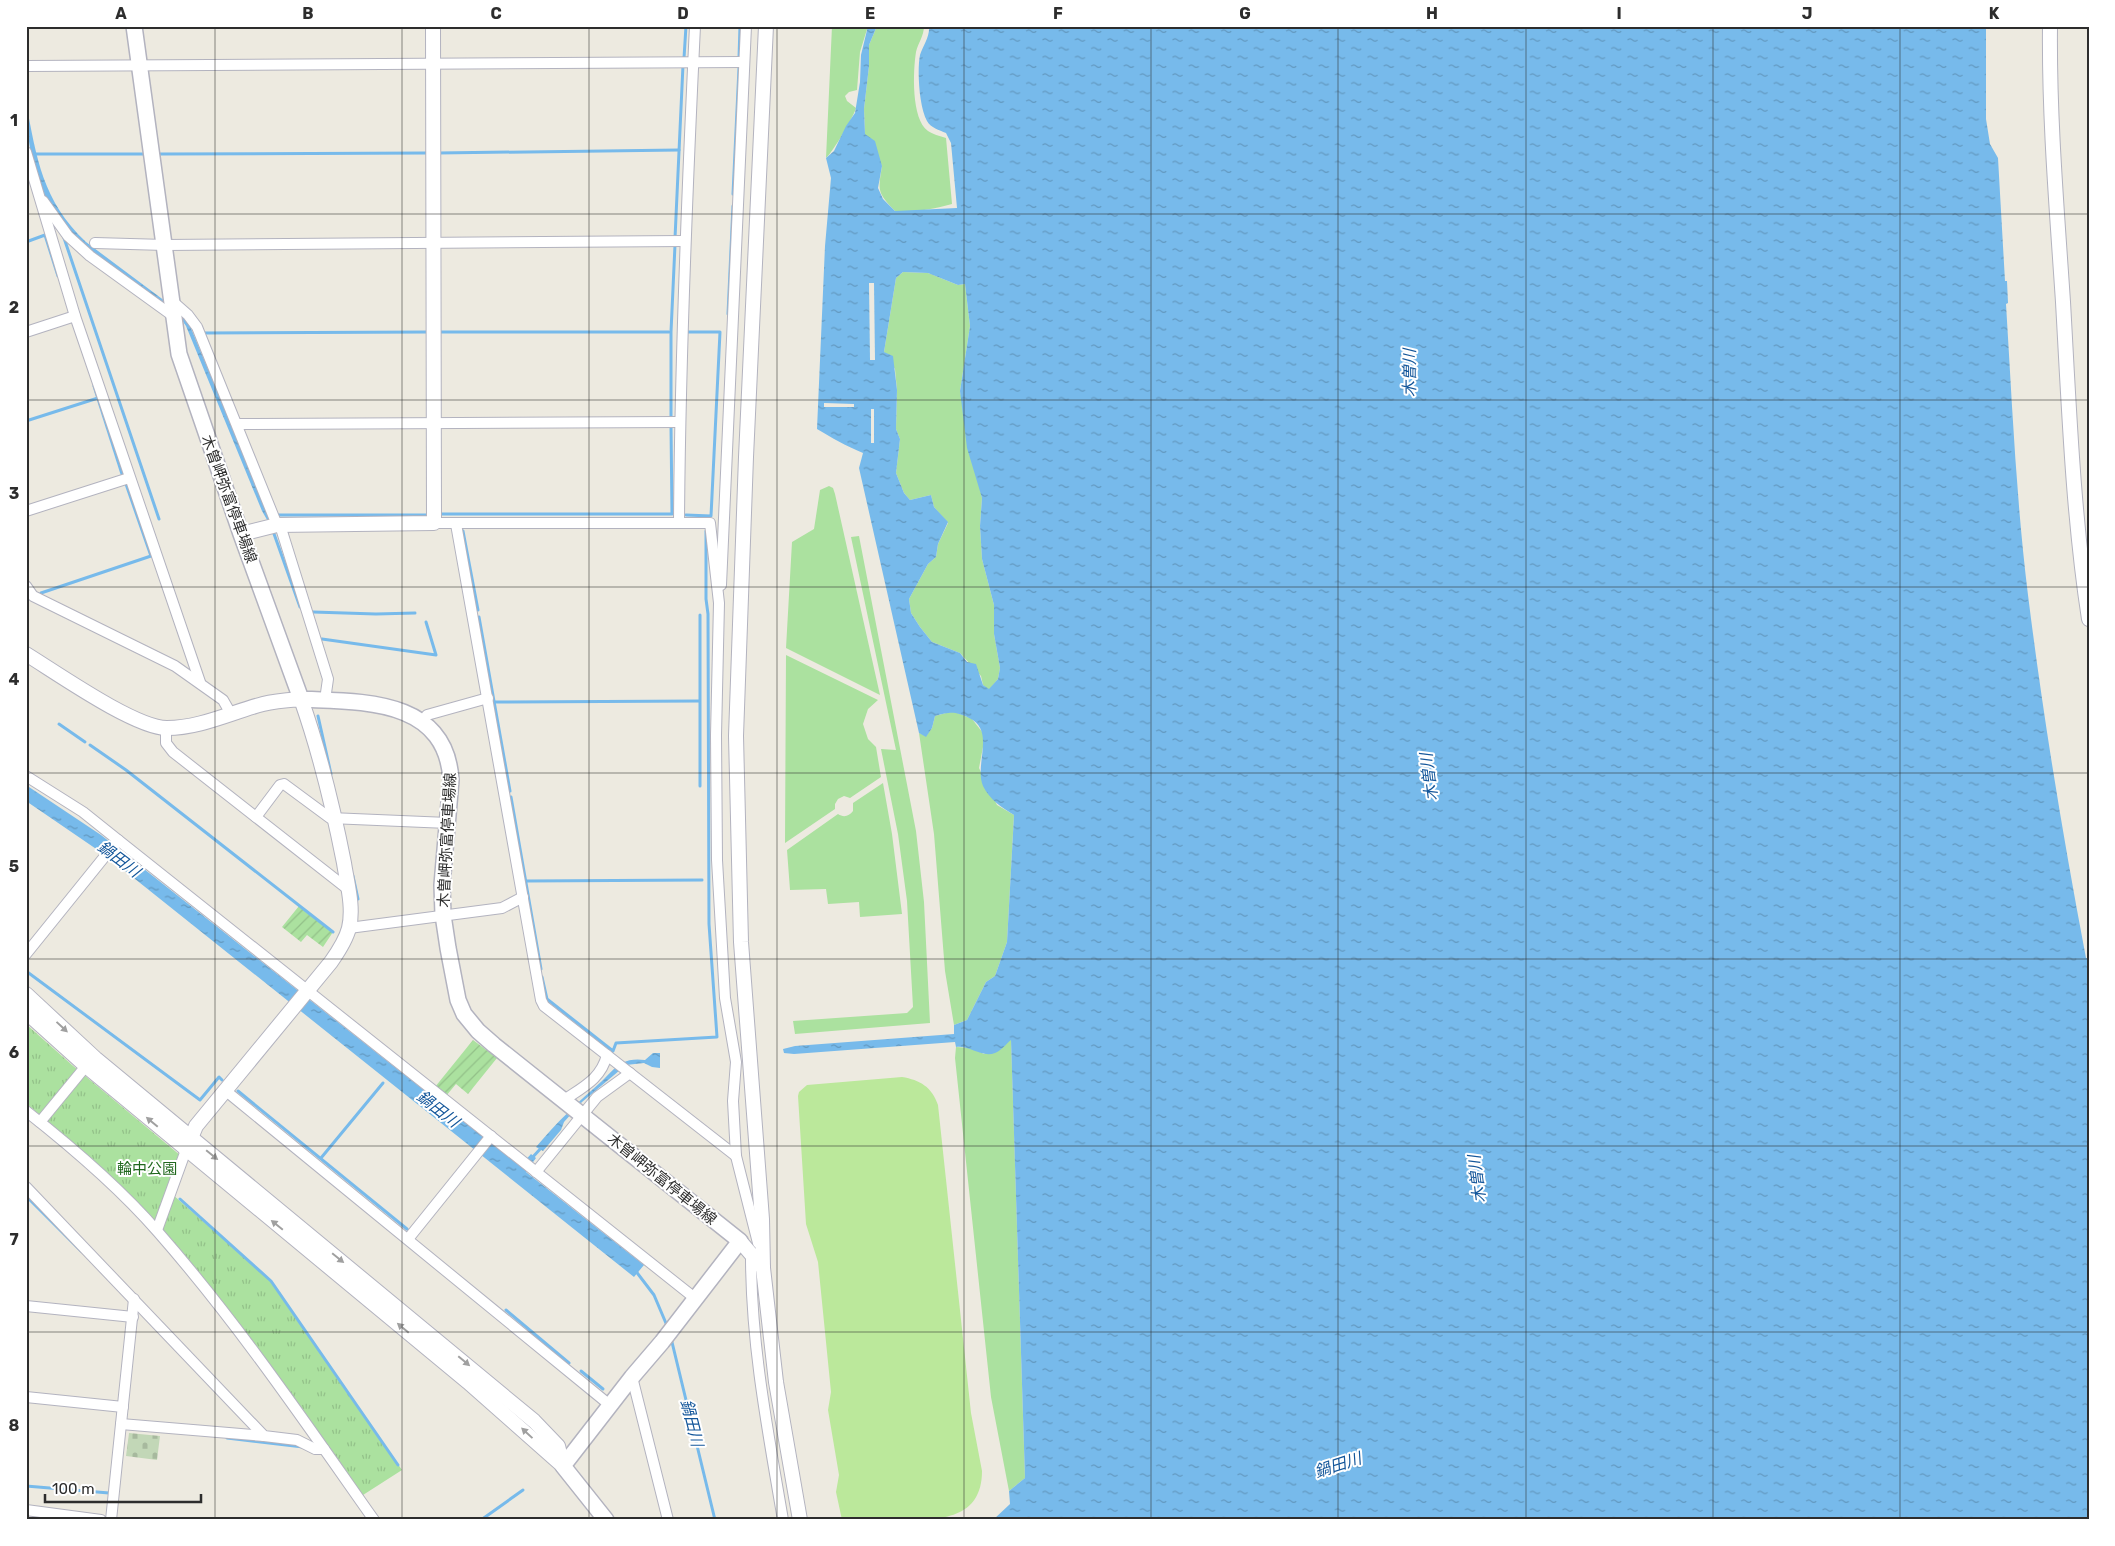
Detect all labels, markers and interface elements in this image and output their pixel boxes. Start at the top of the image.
text: A [115,4,127,23]
text: B [302,4,314,23]
text: C [490,4,502,23]
text: D [677,4,689,23]
text: E [865,4,875,23]
text: F [1053,4,1063,23]
text: G [1239,4,1251,23]
text: H [1426,4,1438,23]
text: I [1616,4,1622,23]
text: J [1802,4,1812,23]
text: K [1989,4,2000,23]
text: 1 [10,111,18,130]
text: 2 [9,298,19,317]
water label: 木曽川 [1400,347,1419,397]
street label: 木曽岬弥富停車場線 [197,432,261,566]
text: 3 [9,484,19,503]
text: 4 [9,670,20,689]
water label: 木曽川 [1416,750,1441,802]
street label: 木曽岬弥富停車場線 [434,772,460,908]
water label: 鍋田川 [94,837,145,882]
text: 5 [9,857,19,876]
one-way arrow [56,1021,68,1033]
text: 6 [9,1043,19,1062]
water label: 鍋田川 [413,1087,464,1132]
one-way arrow [145,1116,158,1127]
street label: 木曽岬弥富停車場線 [604,1130,720,1228]
one-way arrow [205,1150,218,1161]
water label: 木曽川 [1464,1152,1489,1204]
park label: 輪中公園 [117,1160,177,1178]
one-way arrow [271,1219,284,1230]
text: 7 [9,1230,19,1249]
one-way arrow [332,1252,345,1263]
one-way arrow [396,1323,409,1334]
one-way arrow [457,1356,470,1367]
water label: 鍋田川 [677,1397,708,1451]
text: 8 [9,1416,20,1435]
one-way arrow [521,1427,533,1439]
water label: 鍋田川 [1312,1448,1366,1481]
scale bar [45,1471,201,1503]
text: 100 m [52,1480,94,1498]

